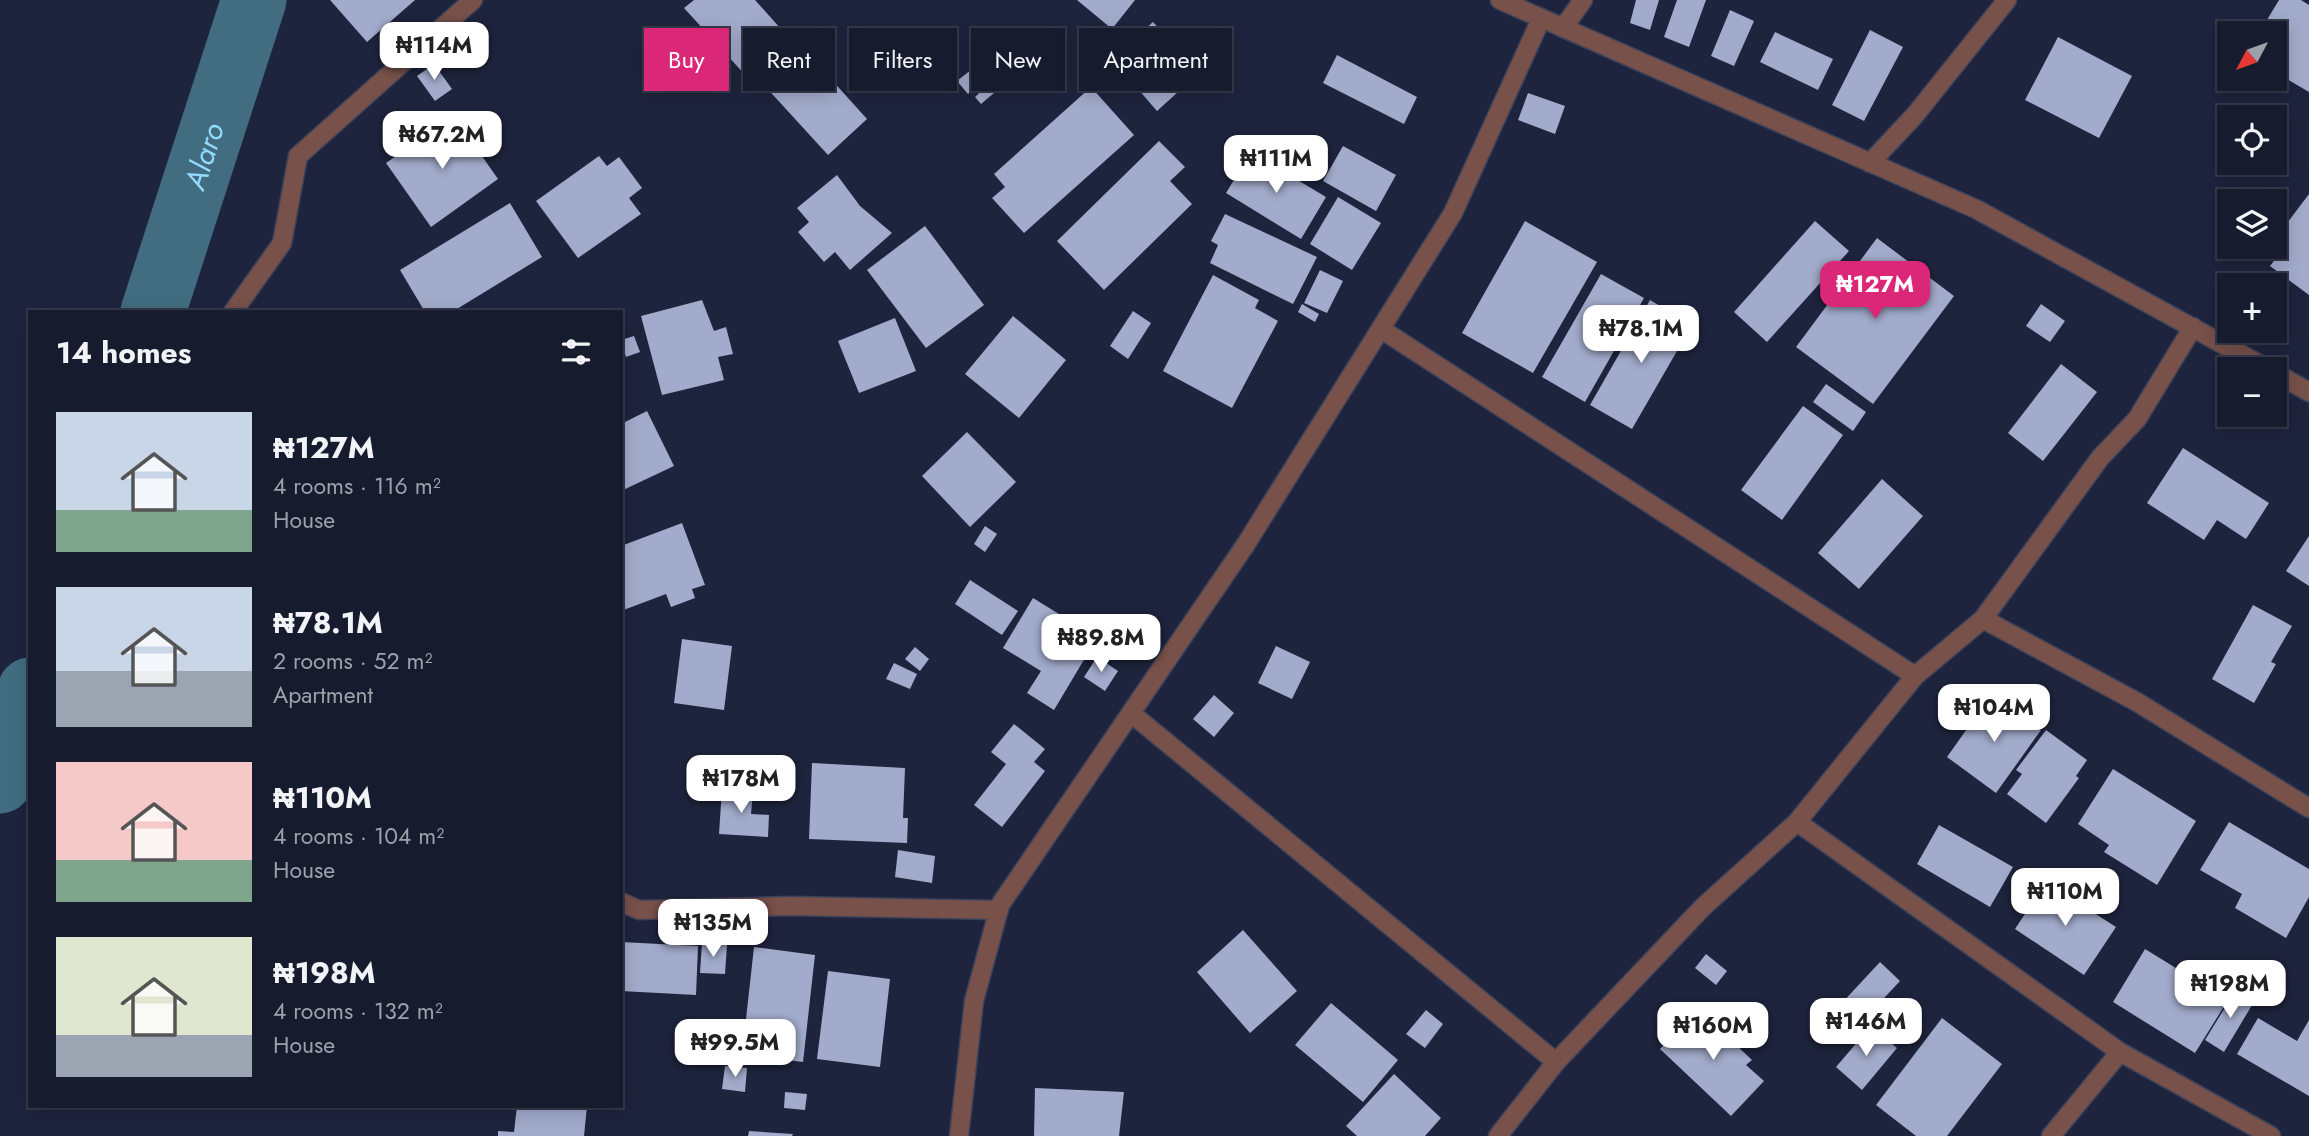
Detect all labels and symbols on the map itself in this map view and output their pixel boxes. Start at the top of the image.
north arrow [2217,21,2287,91]
pin: ₦114M [385,22,483,82]
pin: ₦67.2M [385,111,499,171]
water label: Alaro [172,117,234,196]
pin: ₦111M [1227,136,1325,195]
pin: ₦127M [1826,262,1924,321]
pin: ₦78.1M [1584,306,1698,365]
pin: ₦89.8M [1044,614,1158,674]
pin: ₦104M [1945,684,2043,744]
pin: ₦178M [692,756,790,815]
pin: ₦110M [2016,869,2114,928]
pin: ₦135M [664,900,762,959]
pin: ₦198M [2181,960,2279,1020]
pin: ₦146M [1817,998,1915,1058]
pin: ₦160M [1664,1002,1762,1062]
pin: ₦99.5M [678,1020,792,1079]

